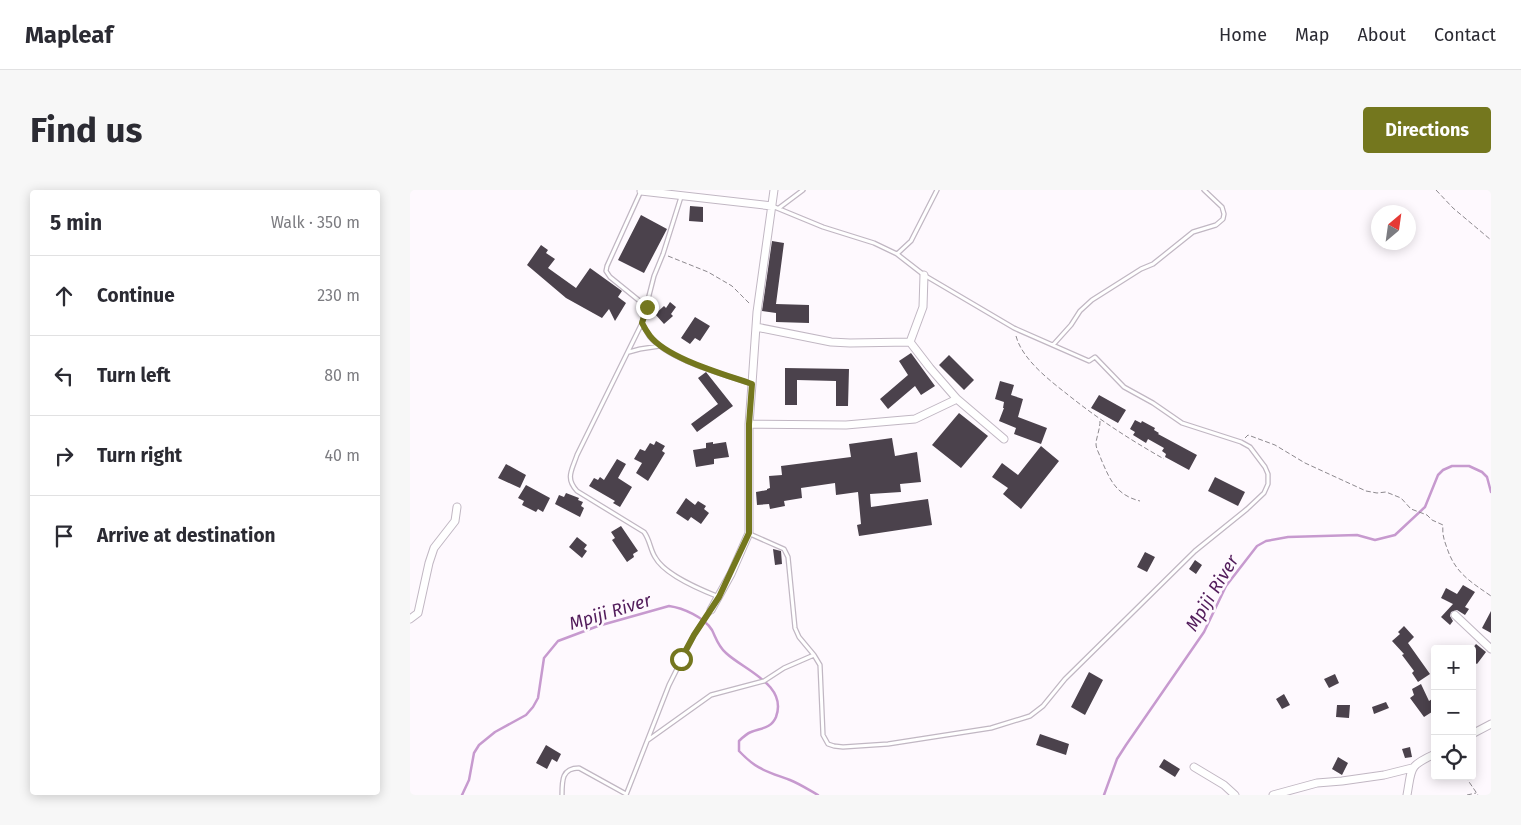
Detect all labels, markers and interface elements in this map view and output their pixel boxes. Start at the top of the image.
text: Mapleaf [25,21,113,49]
text: Home [1219,24,1267,46]
text: Map [1295,24,1329,46]
text: About [1357,24,1406,46]
text: Contact [1434,24,1496,46]
button: Directions [1363,107,1491,153]
text: Find us [30,109,142,151]
north arrow [1371,205,1416,250]
text: 5 min [50,210,102,236]
text: Walk · 350 m [271,213,360,232]
icon: ahead [50,282,78,310]
text: Continue [97,284,175,307]
text: 230 m [317,286,360,305]
route end [636,296,659,319]
icon: left [50,362,78,390]
text: Turn left [97,364,171,387]
text: 80 m [324,366,360,385]
icon: right [50,442,78,470]
text: Turn right [97,444,182,467]
text: 40 m [325,446,360,465]
icon: arrive [50,522,78,550]
text: Arrive at destination [97,524,276,547]
water label: Mpiji River [1181,550,1244,635]
water label: Mpiji River [566,589,655,635]
map controls [1431,645,1476,780]
button: + [1431,645,1476,690]
route start [670,648,693,671]
button: − [1431,690,1476,735]
button: locate [1431,735,1476,780]

